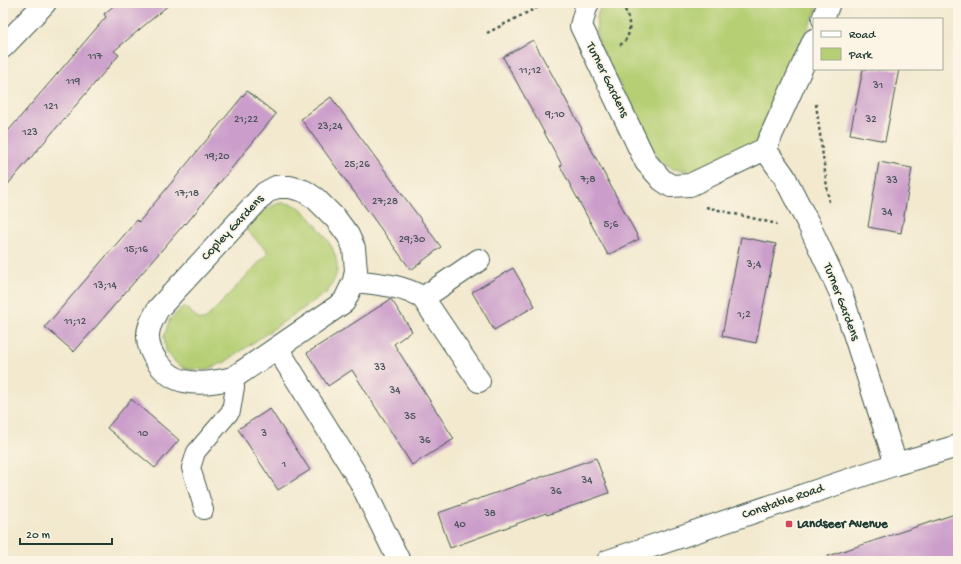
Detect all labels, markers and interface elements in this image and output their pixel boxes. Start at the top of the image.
legend [813,18,943,70]
text: Road [849,29,876,43]
street label: Turner Gardens [582,39,632,121]
text: Park [848,49,874,63]
house number: 117 [87,51,103,63]
house number: 11;12 [518,65,542,77]
house number: 119 [65,76,81,88]
house number: 31 [872,80,883,92]
house number: 121 [43,101,58,113]
house number: 9;10 [544,109,565,121]
house number: 21;22 [234,114,259,126]
house number: 32 [864,114,877,126]
house number: 23;24 [317,121,343,133]
house number: 123 [21,127,38,139]
house number: 19;20 [203,151,230,163]
house number: 25;26 [344,159,370,171]
house number: 7;8 [579,174,596,186]
house number: 33 [885,175,898,187]
house number: 17;18 [174,188,199,200]
street label: Copley Gardens [199,191,268,264]
house number: 27;28 [372,196,398,208]
house number: 34 [881,207,893,219]
house number: 5;6 [604,219,619,231]
house number: 29;30 [399,234,425,246]
house number: 15;16 [123,244,148,256]
house number: 3;4 [746,259,762,271]
street label: Turner Gardens [819,260,863,344]
house number: 13;14 [92,280,117,292]
house number: 1;2 [736,309,751,321]
house number: 11;12 [63,316,87,328]
house number: 33 [373,362,386,374]
house number: 34 [389,385,401,397]
house number: 35 [403,411,416,423]
house number: 10 [137,428,148,440]
house number: 3 [260,428,267,440]
house number: 36 [418,435,431,447]
house number: 1 [281,459,286,471]
house number: 34 [581,475,593,487]
street label: Constable Road [740,481,827,523]
house number: 36 [549,486,562,498]
house number: 38 [483,508,496,520]
place label: Landseer Avenue [797,517,889,532]
house number: 40 [454,519,466,531]
marker: Landseer Avenue [784,519,794,529]
scale bar [20,520,112,546]
text: 20 m [26,529,51,543]

